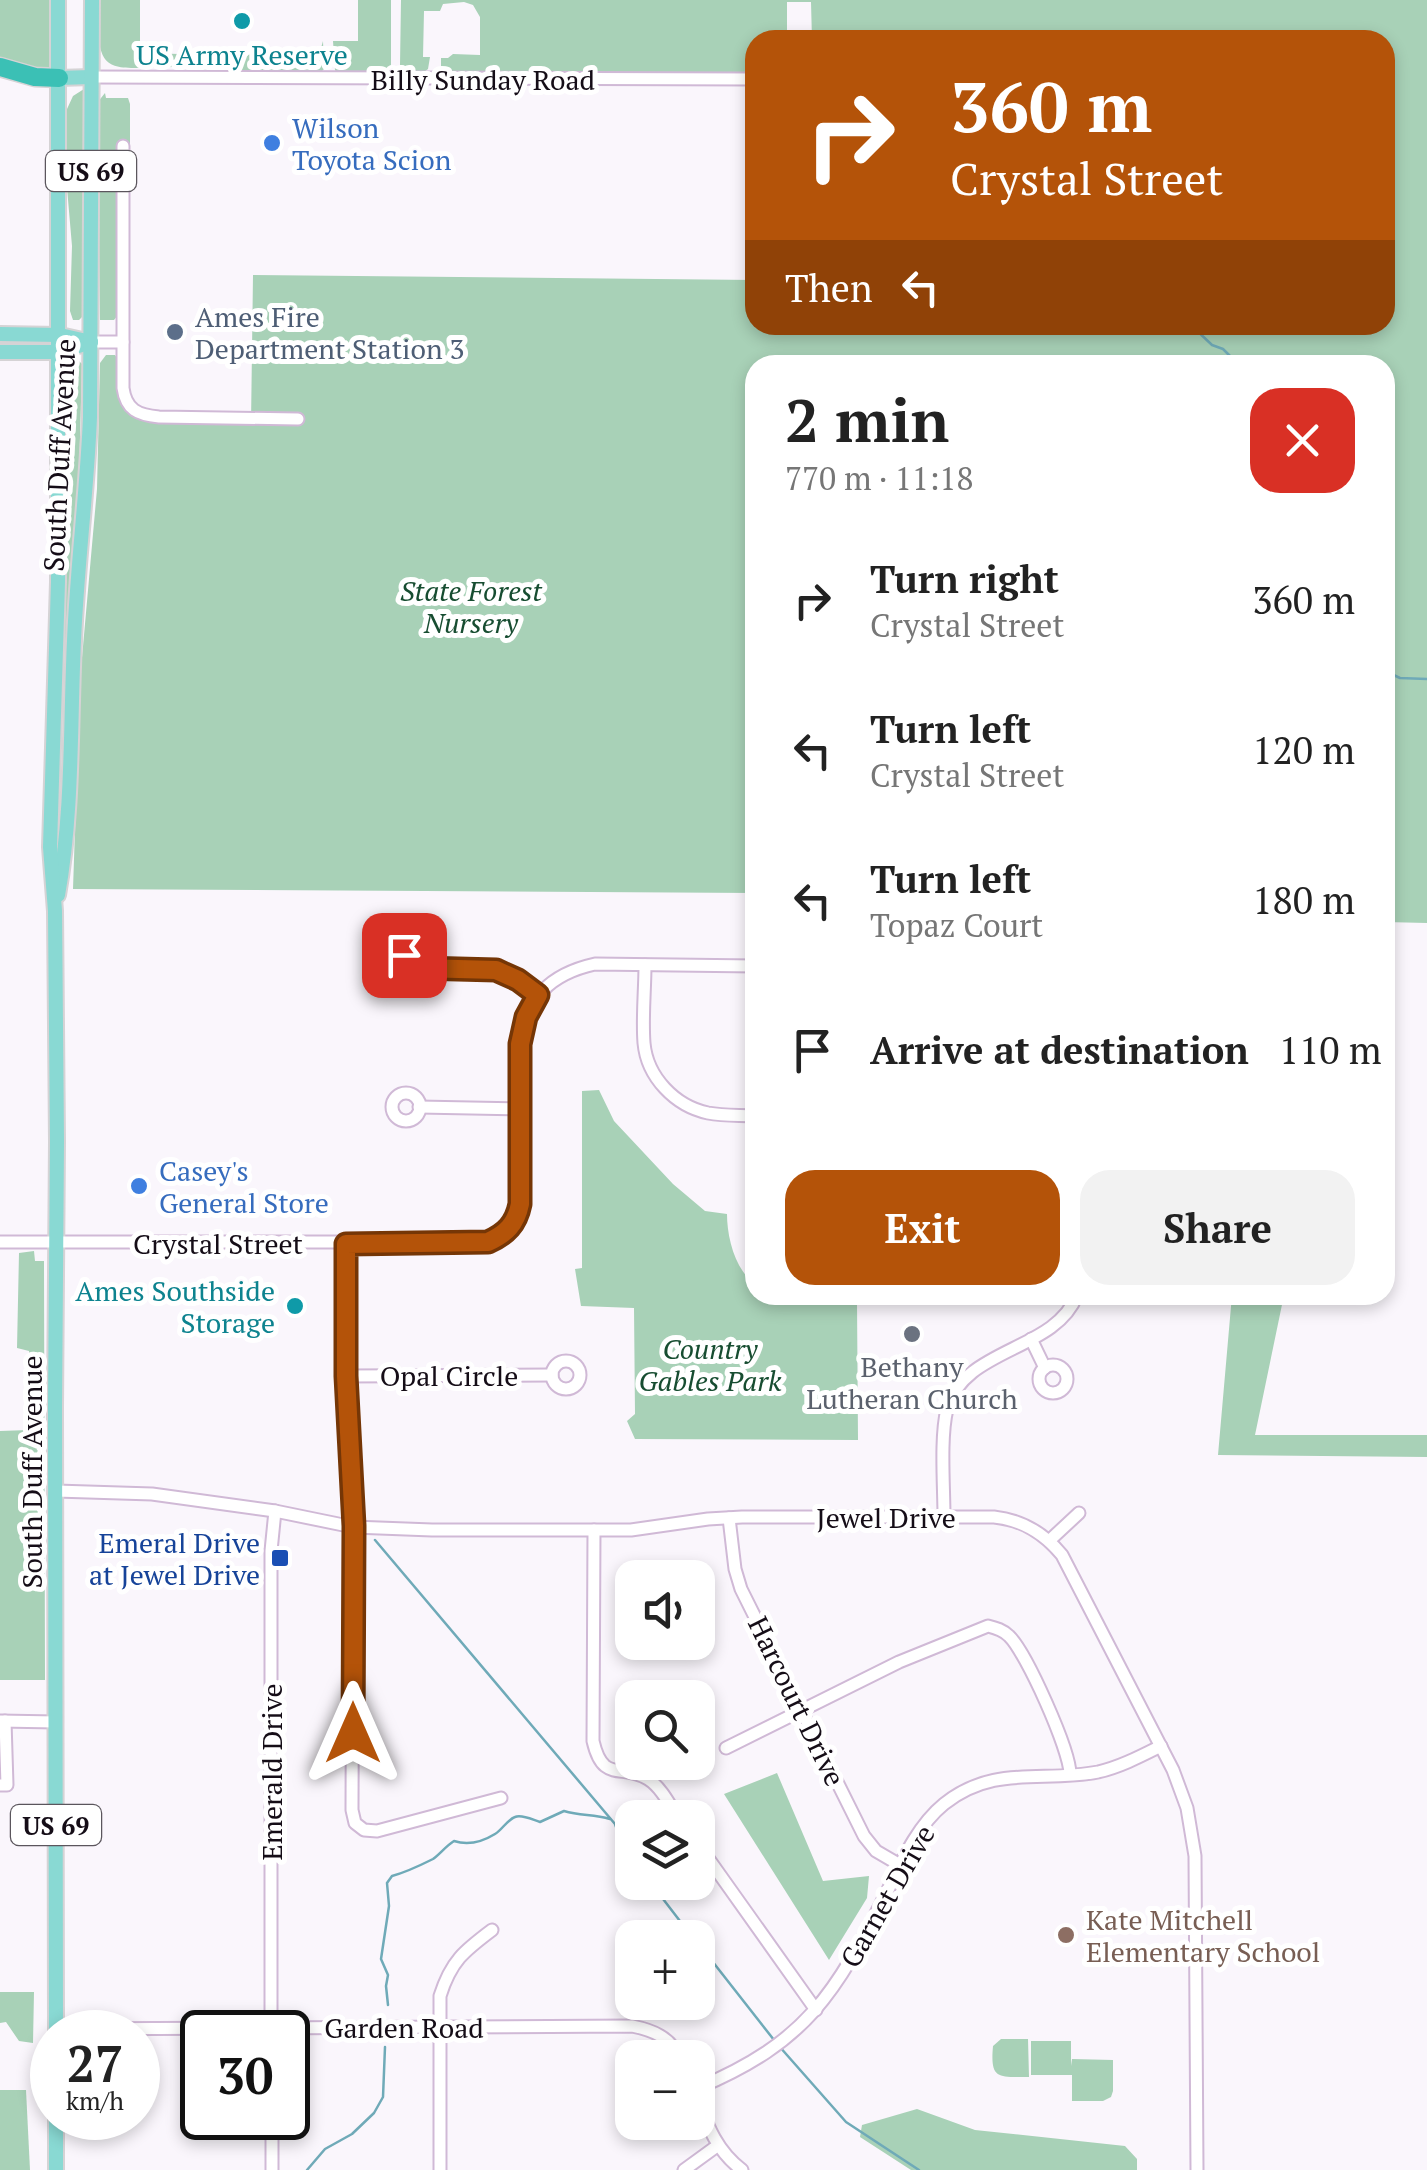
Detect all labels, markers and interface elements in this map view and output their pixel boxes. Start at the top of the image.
marker: US Army Reserve [231,10,253,32]
place label: US Army Reserve [136,36,348,73]
text: 360 m [950,59,1152,152]
street label: Billy Sunday Road [371,61,595,98]
icon: right [785,70,915,200]
place label: Wilson Toyota Scion [292,109,452,178]
marker: Wilson Toyota Scion [261,132,283,154]
text: Crystal Street [950,148,1223,208]
road number: US 69 [46,151,136,191]
icon: left [893,260,948,315]
text: Then [785,263,873,313]
place label: Ames Fire Department Station 3 [195,298,464,367]
marker: Ames Fire Department Station 3 [164,321,186,343]
street label: South Duff Avenue [34,338,84,572]
text: 2 min [785,380,949,459]
button: close [1250,388,1355,493]
text: 770 m · 11:18 [785,457,973,499]
text: Turn right [870,554,1059,604]
park label: State Forest Nursery [400,572,543,641]
icon: right [785,573,840,628]
text: 360 m [1252,575,1355,625]
text: Crystal Street [870,604,1064,646]
text: Turn left [870,704,1031,754]
icon: left [785,723,840,778]
text: 120 m [1252,725,1355,775]
text: Crystal Street [870,754,1064,796]
text: Turn left [870,854,1031,904]
icon: left [785,873,840,928]
text: 180 m [1252,875,1355,925]
text: Topaz Court [870,904,1043,946]
pin [362,913,447,998]
icon: arrive [377,928,432,983]
icon: arrive [785,1023,840,1078]
text: Arrive at destination [870,1025,1249,1075]
text: 110 m [1279,1025,1382,1075]
place label: Casey's General Store [159,1152,329,1221]
button: Exit [785,1170,1060,1285]
button: Share [1080,1170,1355,1285]
marker: Casey's General Store [128,1175,150,1197]
street label: Crystal Street [133,1225,304,1262]
place label: Ames Southside Storage [75,1272,275,1341]
marker: Ames Southside Storage [284,1295,306,1317]
marker: Bethany Lutheran Church [901,1323,923,1345]
park label: Country Gables Park [639,1330,782,1399]
place label: Bethany Lutheran Church [806,1348,1018,1417]
street label: South Duff Avenue [13,1355,50,1589]
street label: Opal Circle [380,1357,518,1394]
street label: Jewel Drive [816,1499,956,1536]
place label: Emeral Drive at Jewel Drive [89,1524,260,1593]
marker: Emeral Drive at Jewel Drive [269,1547,291,1569]
map controls [615,1560,715,2140]
button: sound [615,1560,715,1660]
street label: Harcourt Drive [740,1610,854,1792]
button: search [615,1680,715,1780]
position arrow [301,1681,405,1785]
street label: Emerald Drive [253,1684,290,1861]
button: layers [615,1800,715,1900]
road number: US 69 [11,1805,101,1845]
street label: Garnet Drive [831,1818,943,1974]
place label: Kate Mitchell Elementary School [1086,1901,1320,1970]
button: + [615,1920,715,2020]
marker: Kate Mitchell Elementary School [1055,1924,1077,1946]
street label: Garden Road [324,2009,484,2046]
speed limit sign: 30 [180,2010,310,2140]
text: 27 [67,2030,123,2096]
button: − [615,2040,715,2140]
text: km/h [66,2084,124,2117]

